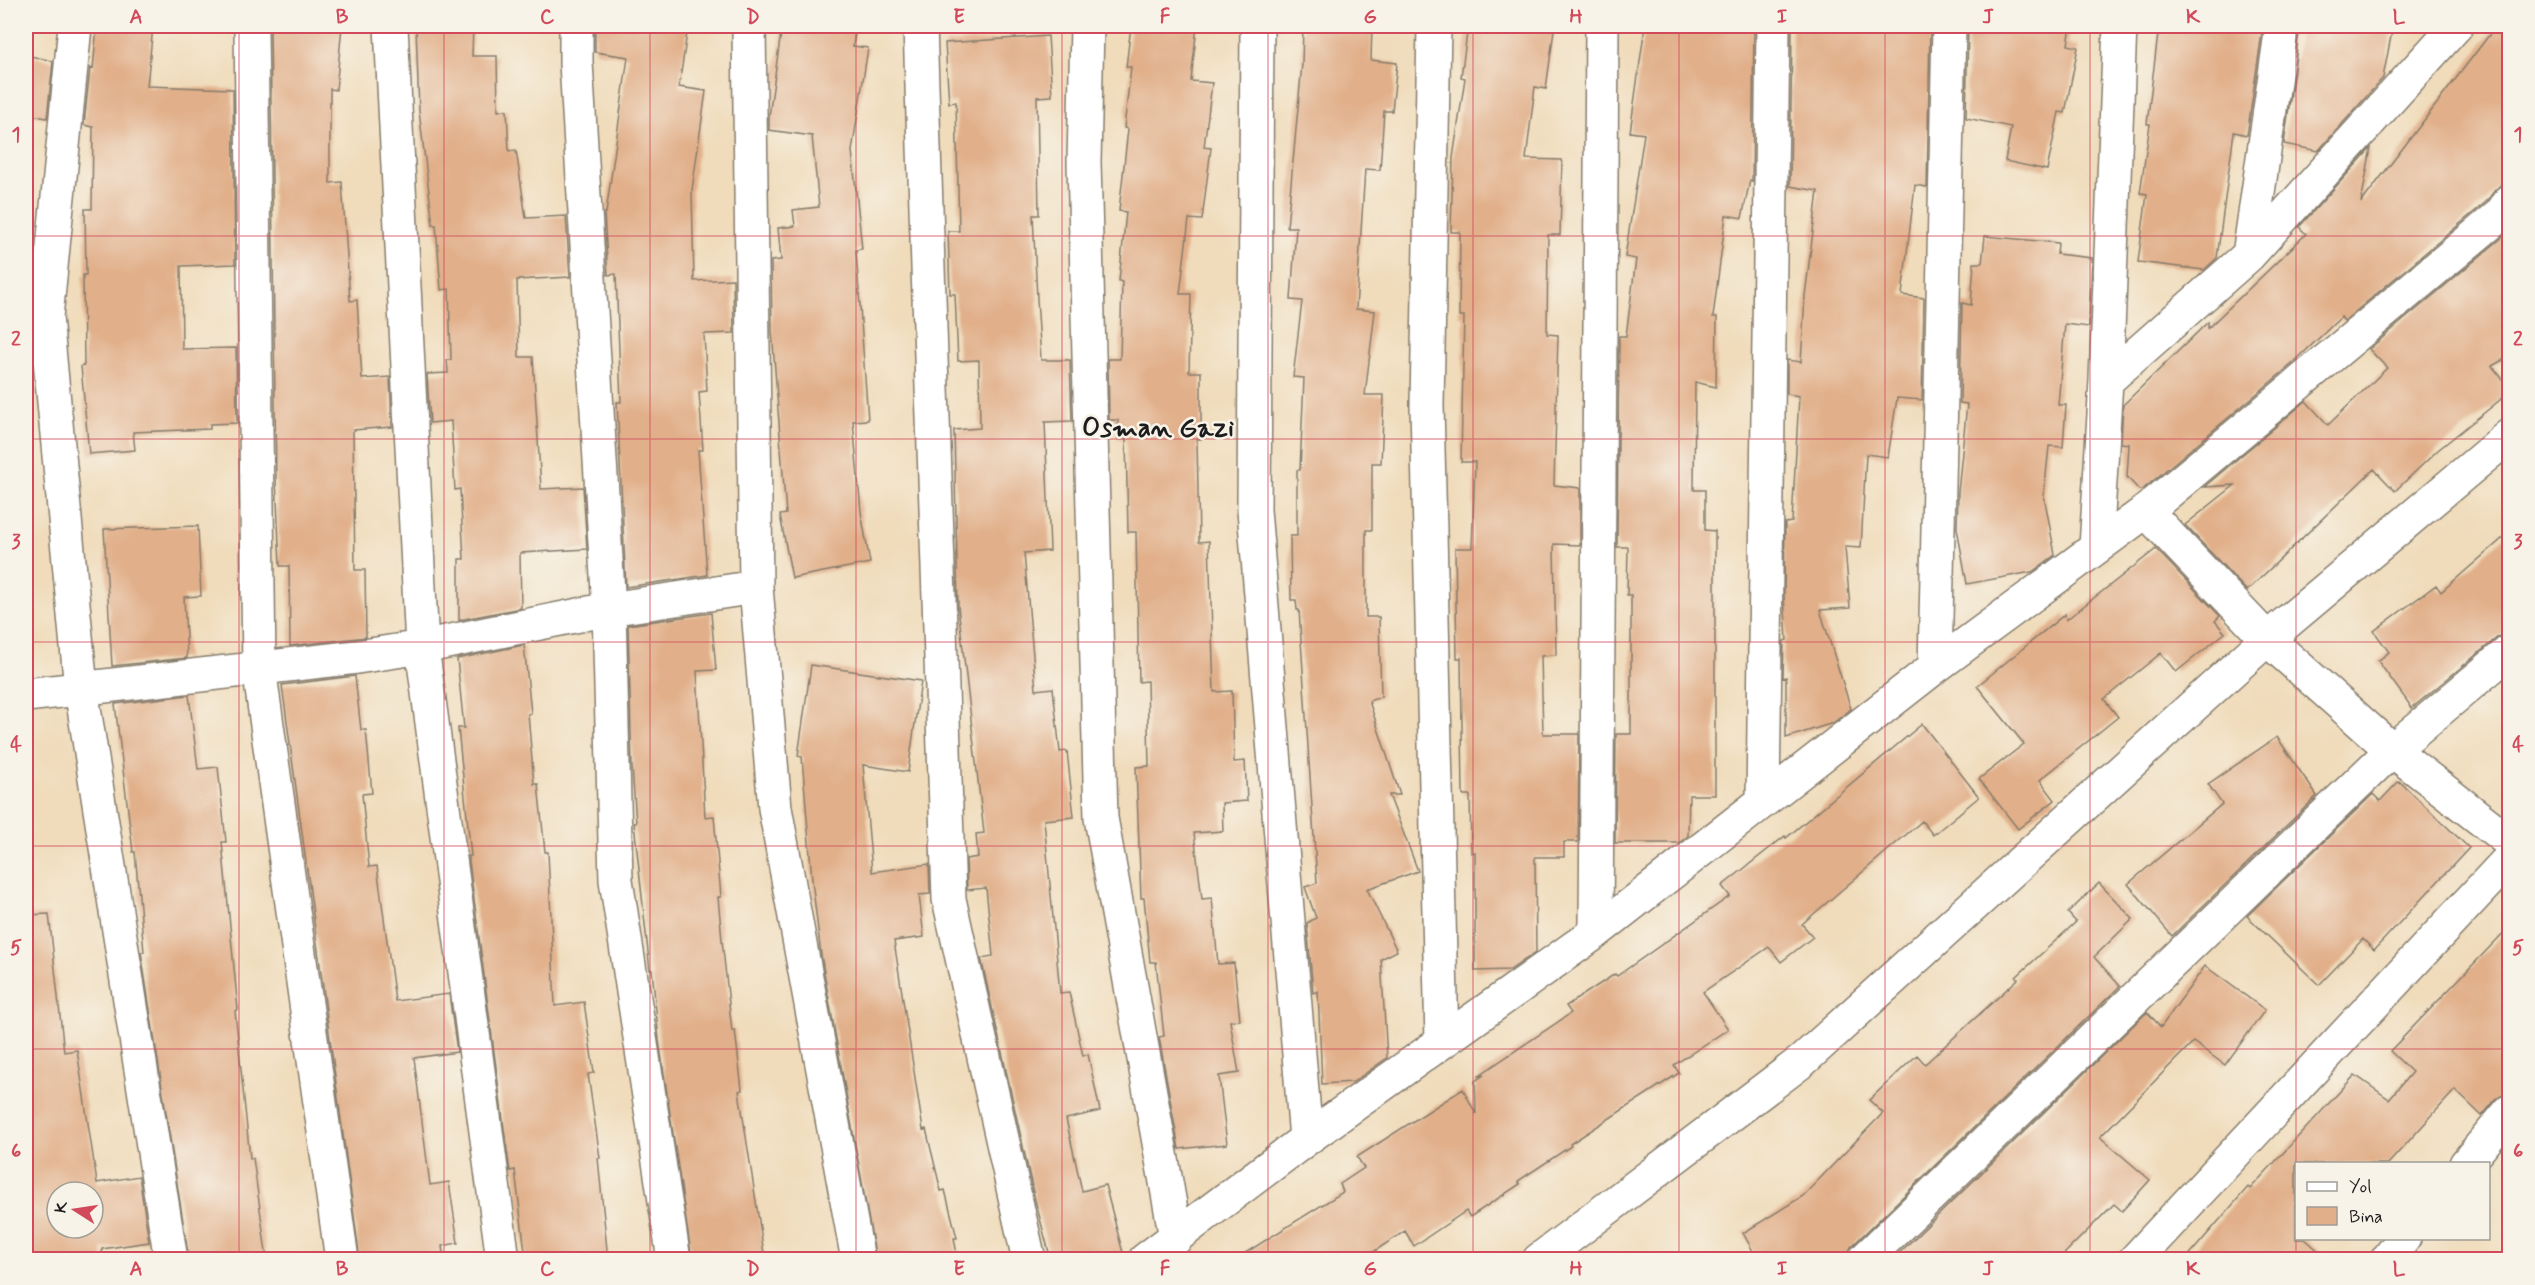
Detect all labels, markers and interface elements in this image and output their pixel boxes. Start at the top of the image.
text: A [129,4,143,31]
text: B [336,4,349,31]
text: C [540,4,555,31]
text: D [746,4,760,31]
text: E [953,4,965,31]
text: F [1160,4,1171,31]
text: G [1363,4,1377,31]
text: H [1569,4,1583,31]
text: I [1777,4,1787,31]
text: J [1982,4,1994,31]
text: K [2186,4,2201,31]
text: L [2393,4,2406,31]
text: 1 [12,122,20,149]
text: 1 [2514,122,2522,149]
text: 2 [11,326,21,353]
text: 2 [2513,326,2523,353]
district label: Osman Gazi [1082,411,1234,446]
text: 3 [11,529,21,556]
text: 3 [2513,529,2523,556]
text: 4 [10,732,22,759]
text: 4 [2512,732,2524,759]
text: 5 [10,935,22,962]
text: 5 [2512,935,2524,962]
text: 6 [11,1138,21,1165]
text: 6 [2513,1138,2523,1165]
legend [2295,1162,2490,1240]
text: Yol [2349,1175,2372,1199]
north arrow [45,1180,105,1240]
text: K [50,1199,73,1215]
text: Bina [2349,1205,2383,1229]
text: A [129,1256,143,1283]
text: B [336,1256,349,1283]
text: C [540,1256,555,1283]
text: D [746,1256,760,1283]
text: E [953,1256,965,1283]
text: F [1160,1256,1171,1283]
text: G [1363,1256,1377,1283]
text: H [1569,1256,1583,1283]
text: I [1777,1256,1787,1283]
text: J [1982,1256,1994,1283]
text: K [2186,1256,2201,1283]
text: L [2393,1256,2406,1283]

